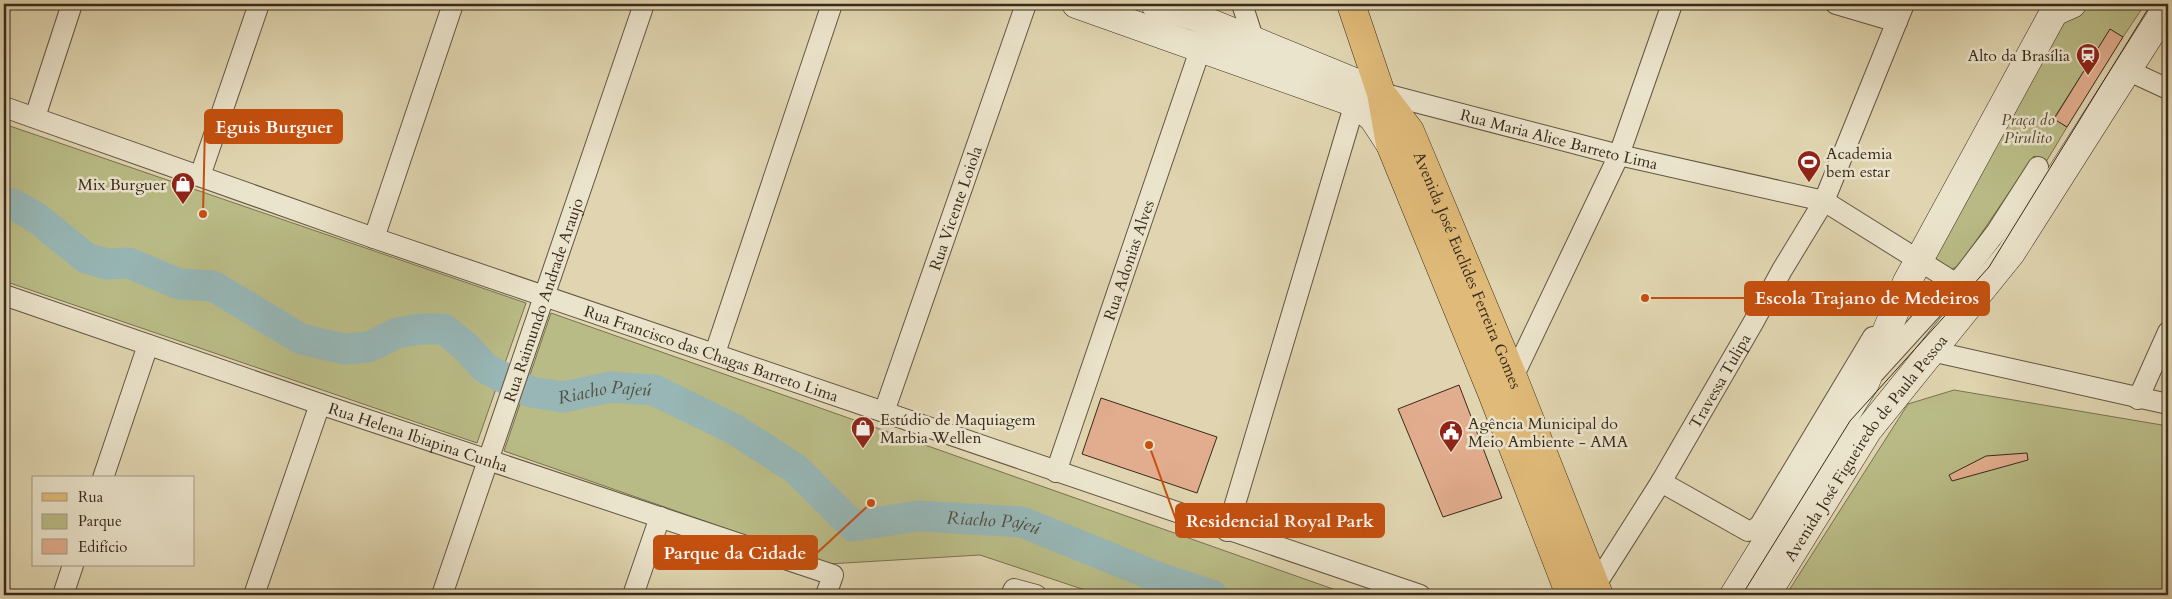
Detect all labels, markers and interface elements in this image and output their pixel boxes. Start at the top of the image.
station icon: Alto da Brasília [2075,42,2101,76]
place label: Alto da Brasília [1968,45,2070,67]
street label: Rua Maria Alice Barreto Lima [1458,104,1660,175]
park label: Praça do Pirulito [2001,109,2055,149]
callout: Eguis Burguer [205,110,342,143]
text: Eguis Burguer [215,115,333,140]
street label: Rua Vicente Loiola [924,143,988,273]
place label: Academia bem estar [1826,143,1892,183]
street label: Avenida José Euclides Ferreira Gomes [1408,148,1527,392]
sports icon: Academia bem estar [1796,149,1822,183]
shop icon: Mix Burguer [170,171,196,205]
place label: Mix Burguer [78,174,166,196]
street label: Rua Raimundo Andrade Araujo [499,195,589,405]
street label: Rua Adonias Alves [1099,197,1160,324]
callout: Escola Trajano de Medeiros [1745,282,1989,315]
text: Escola Trajano de Medeiros [1755,286,1979,311]
street label: Rua Francisco das Chagas Barreto Lima [581,300,841,408]
street label: Travessa Tulipa [1684,330,1757,433]
street label: Avenida José Figueiredo de Paula Pessoa [1779,330,1953,566]
water label: Riacho Pajeú [556,375,652,411]
street label: Rua Helena Ibiapina Cunha [325,398,511,478]
place label: Estúdio de Maquiagem Marbia Wellen [880,409,1036,449]
place label: Agência Municipal do Meio Ambiente - AMA [1468,413,1629,453]
shop icon: Estúdio de Maquiagem Marbia Wellen [850,415,876,449]
public building icon: Agência Municipal do Meio Ambiente - AMA [1438,419,1464,453]
legend [32,476,195,566]
text: Rua [78,487,104,507]
callout: Residencial Royal Park [1176,504,1384,537]
water label: Riacho Pajeú [946,506,1044,541]
text: Residencial Royal Park [1186,509,1375,534]
text: Parque [78,511,122,531]
callout: Parque da Cidade [654,536,817,569]
text: Edifício [78,537,127,557]
text: Parque da Cidade [664,541,806,566]

